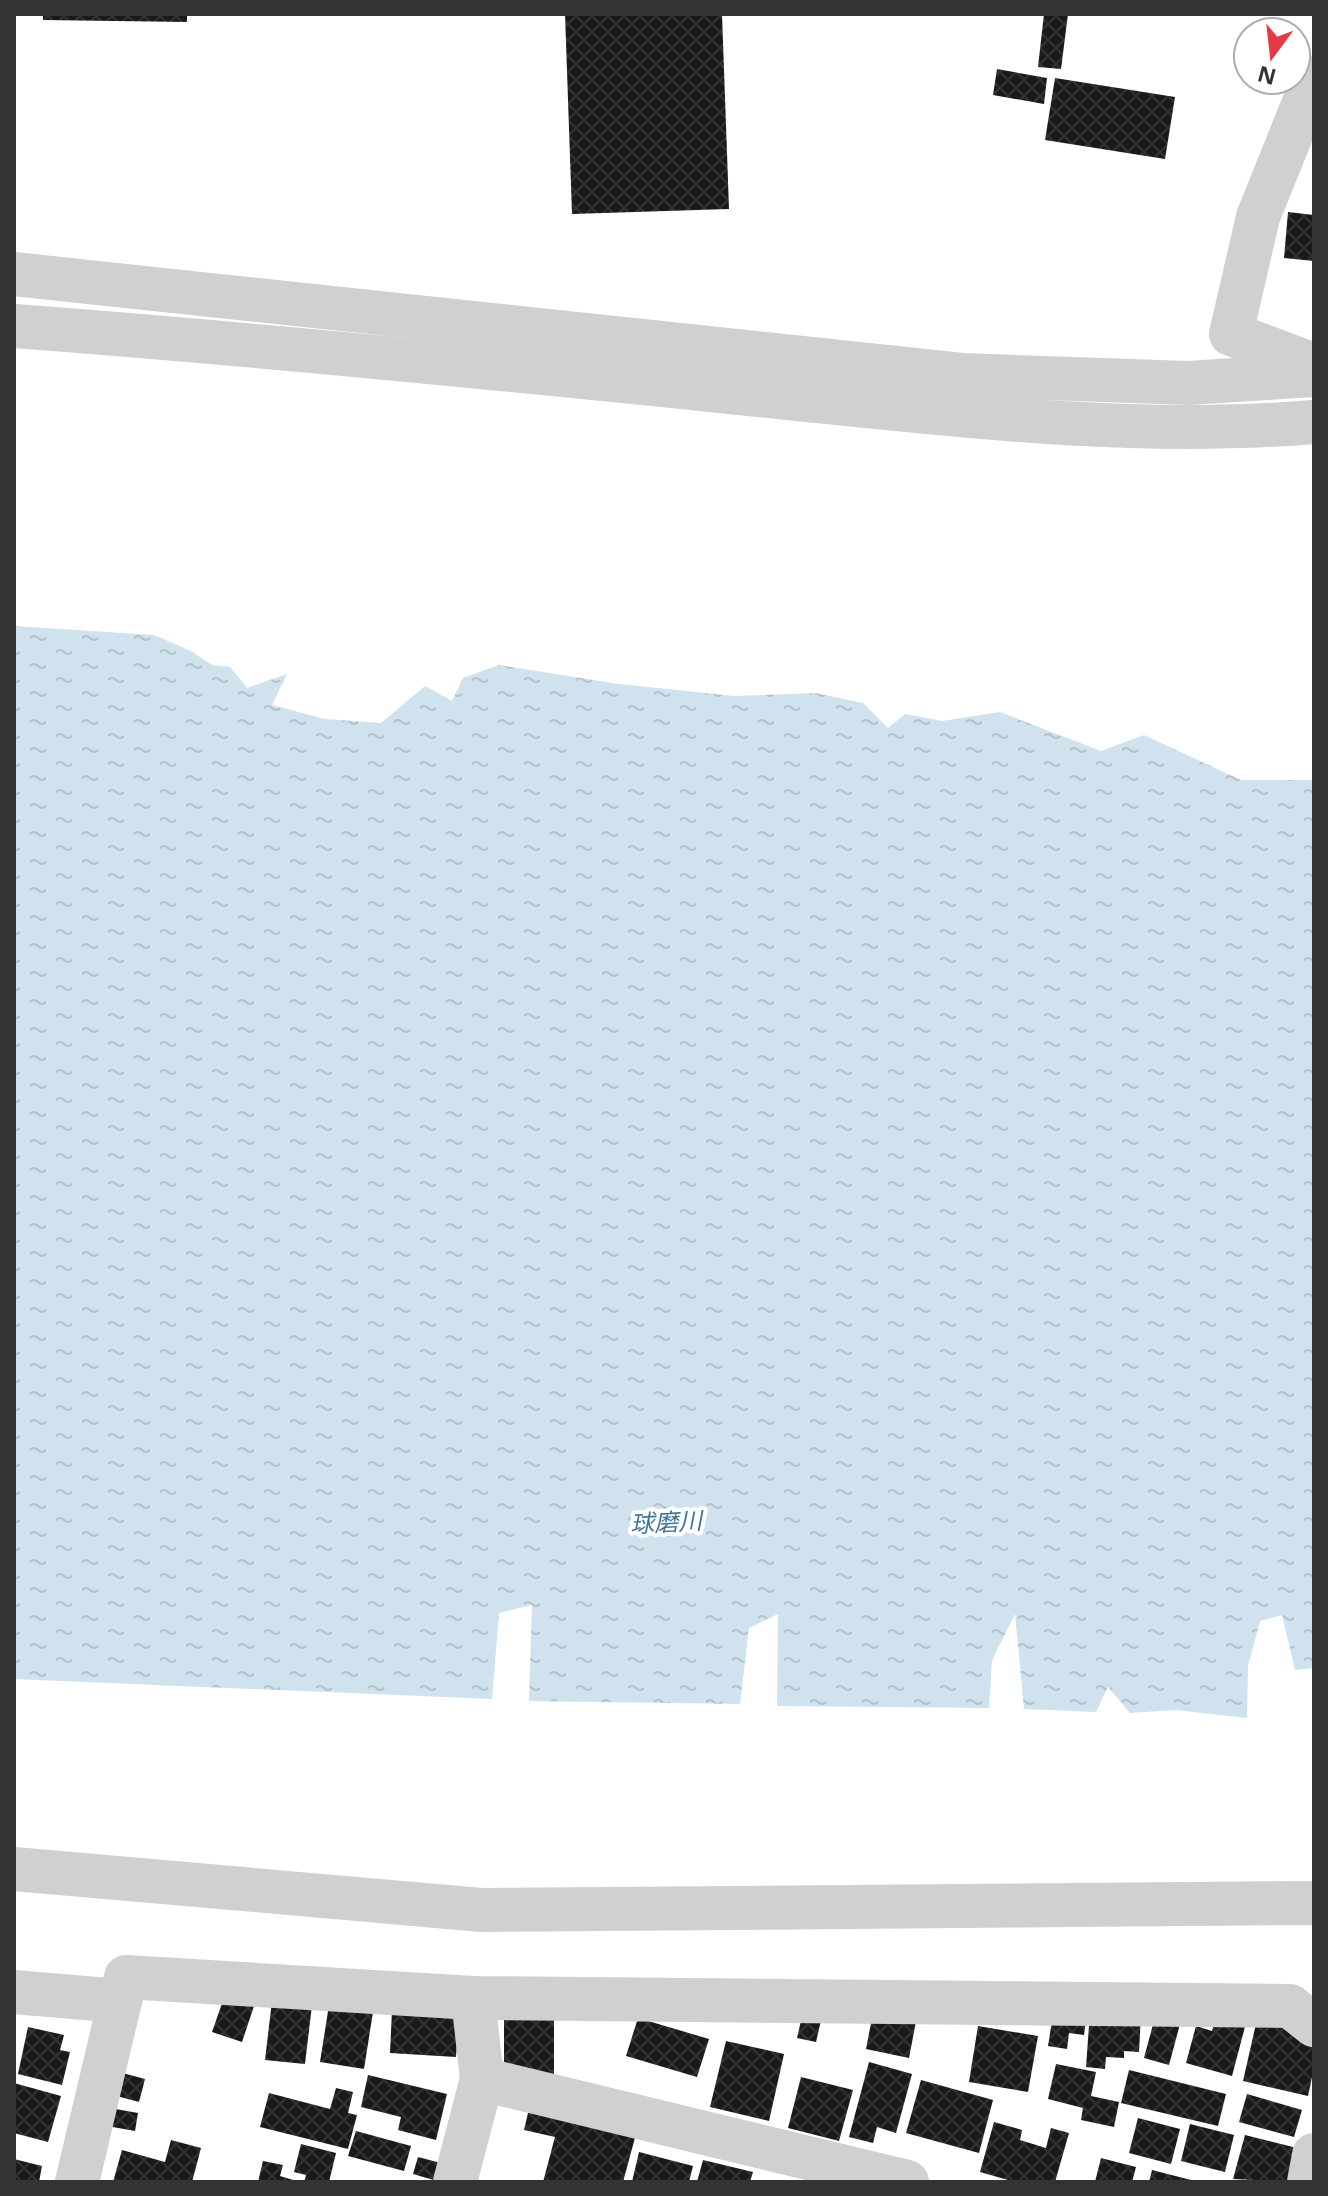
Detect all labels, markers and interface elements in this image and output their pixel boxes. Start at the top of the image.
north arrow [1232,16,1312,96]
text: N [1254,59,1279,93]
water label: 球磨川 [629,1503,706,1540]

